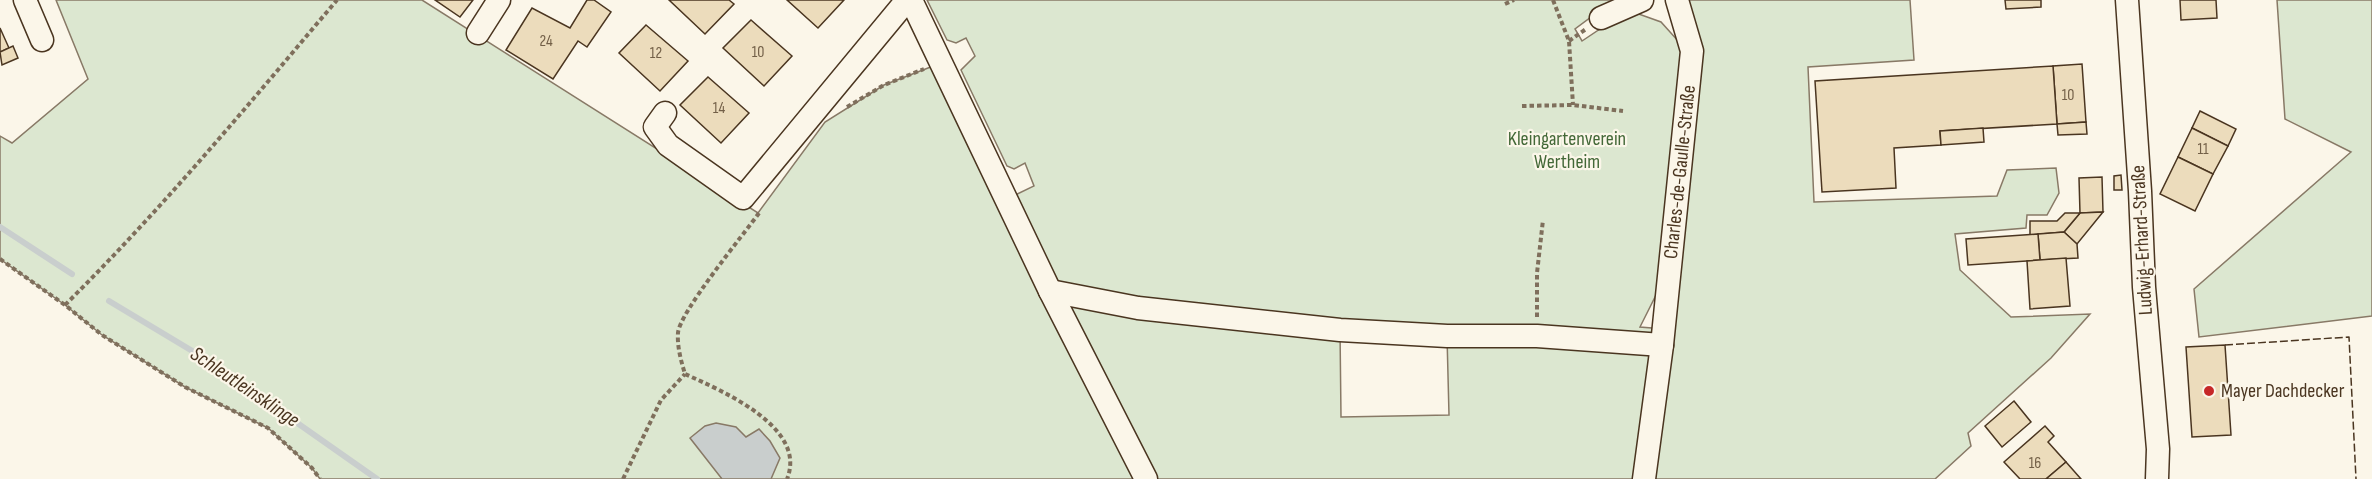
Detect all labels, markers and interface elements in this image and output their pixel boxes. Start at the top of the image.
house number: 24 [539,32,553,51]
house number: 10 [752,43,764,62]
house number: 12 [650,44,662,63]
street label: Charles-de-Gaulle-Straße [1659,84,1701,260]
house number: 10 [2062,86,2074,105]
house number: 14 [713,99,725,118]
park label: Kleingartenverein Wertheim [1508,127,1626,174]
house number: 11 [2197,140,2209,159]
street label: Ludwig-Erhard-Straße [2126,164,2158,316]
water label: Schleutleinsklinge [186,341,304,433]
place label: Mayer Dachdecker [2221,379,2345,403]
marker: Mayer Dachdecker [2202,384,2216,398]
house number: 16 [2029,454,2041,473]

